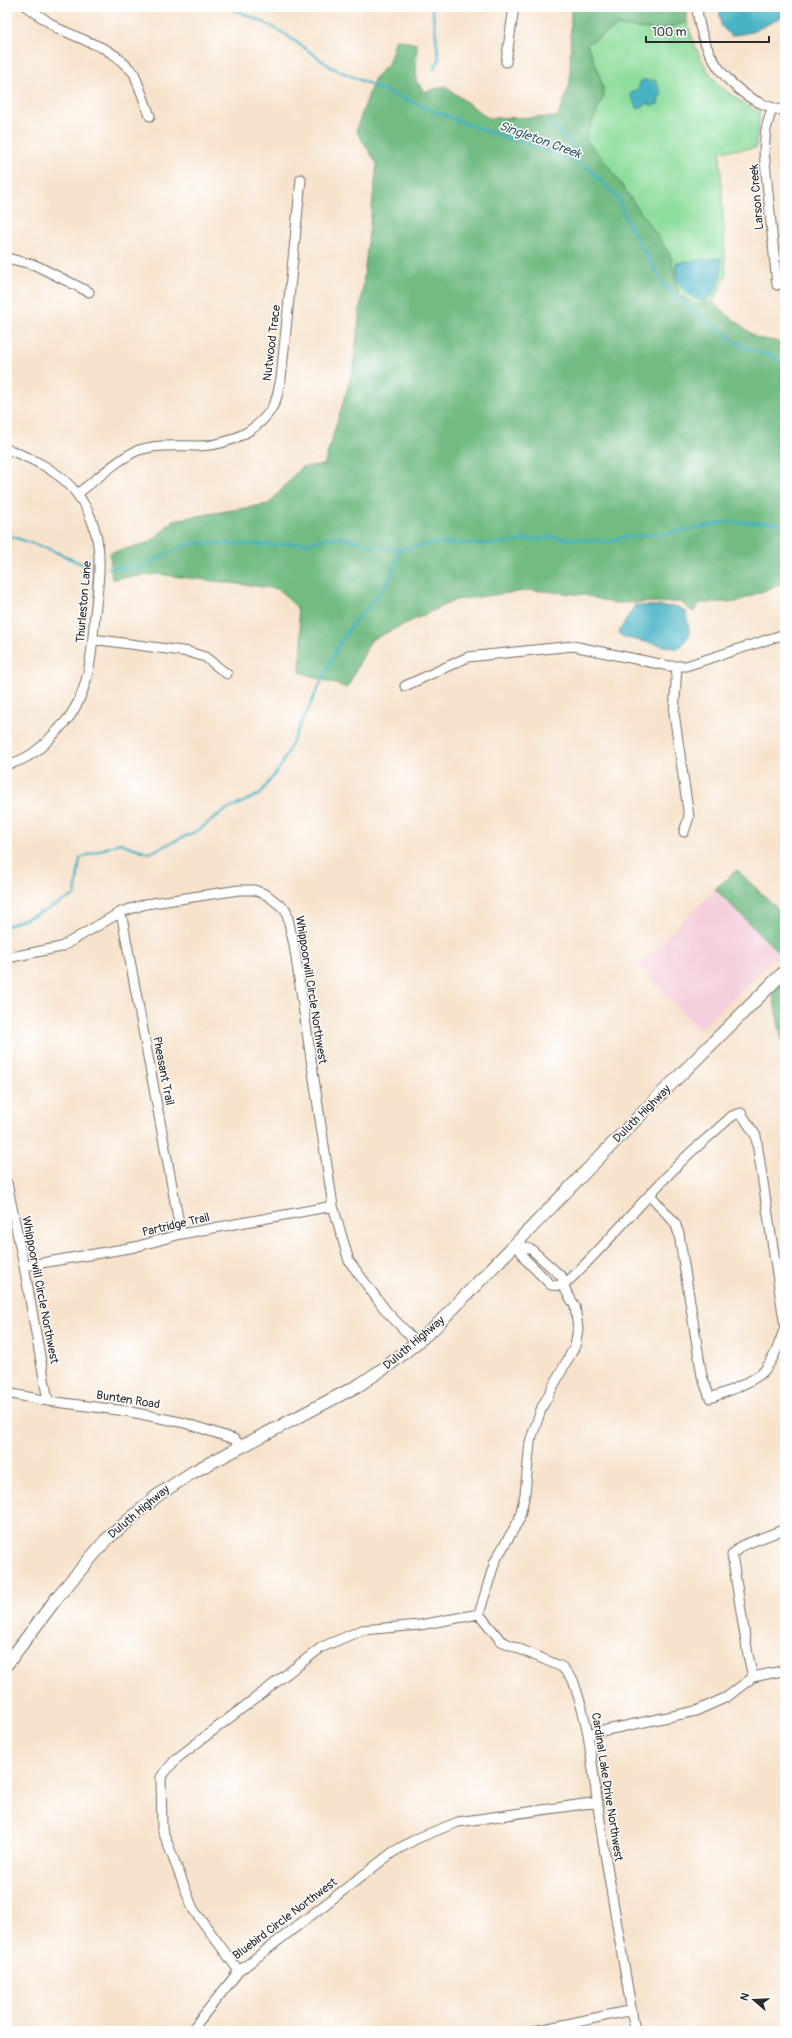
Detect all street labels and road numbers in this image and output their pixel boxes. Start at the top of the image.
street label: Larson Creek [747,163,767,231]
street label: Nutwood Trace [260,304,284,382]
street label: Thurleston Lane [73,560,95,643]
street label: Whippoorwill Circle Northwest [292,915,330,1065]
street label: Pheasant Trail [149,1035,177,1107]
street label: Duluth Highway [610,1082,674,1146]
street label: Partridge Trail [141,1210,211,1240]
street label: Whippoorwill Circle Northwest [18,1215,62,1365]
street label: Duluth Highway [380,1313,448,1373]
street label: Bunten Road [95,1388,161,1412]
street label: Duluth Highway [105,1482,173,1542]
street label: Cardinal Lake Drive Northwest [588,1712,626,1863]
street label: Bluebird Circle Northwest [230,1875,340,1963]

